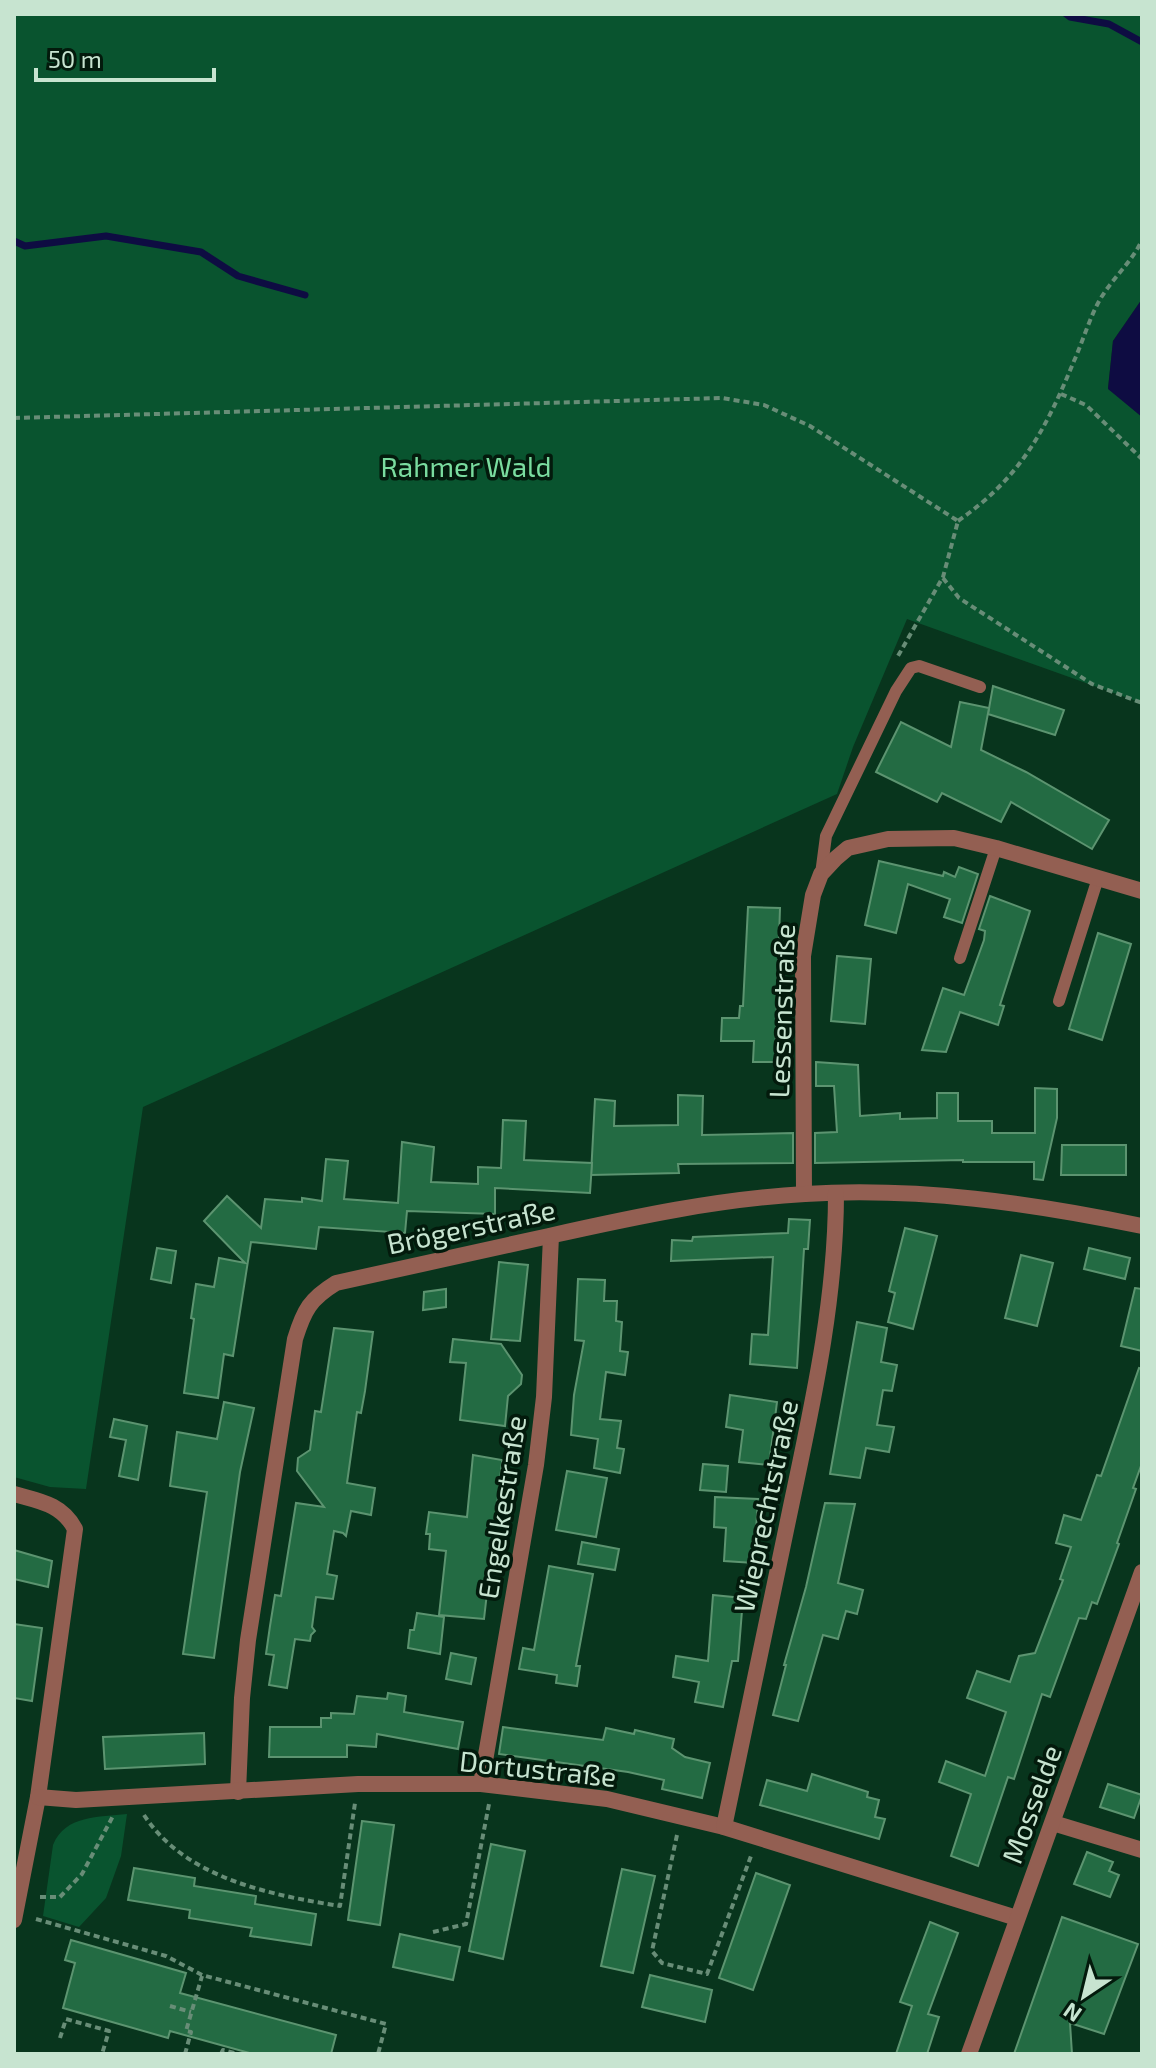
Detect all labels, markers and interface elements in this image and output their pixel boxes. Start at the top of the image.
scale bar [36,32,214,82]
text: 50 m [48,44,102,73]
park label: Rahmer Wald [381,449,551,483]
street label: Lessenstraße [761,923,801,1099]
street label: Brögerstraße [384,1192,558,1260]
street label: Wieprechtstraße [726,1396,804,1616]
street label: Engelkestraße [470,1413,532,1601]
street label: Mosselde [994,1740,1068,1868]
street label: Dortustraße [458,1743,618,1793]
north arrow [1044,1956,1124,2036]
text: N [1058,1998,1086,2028]

